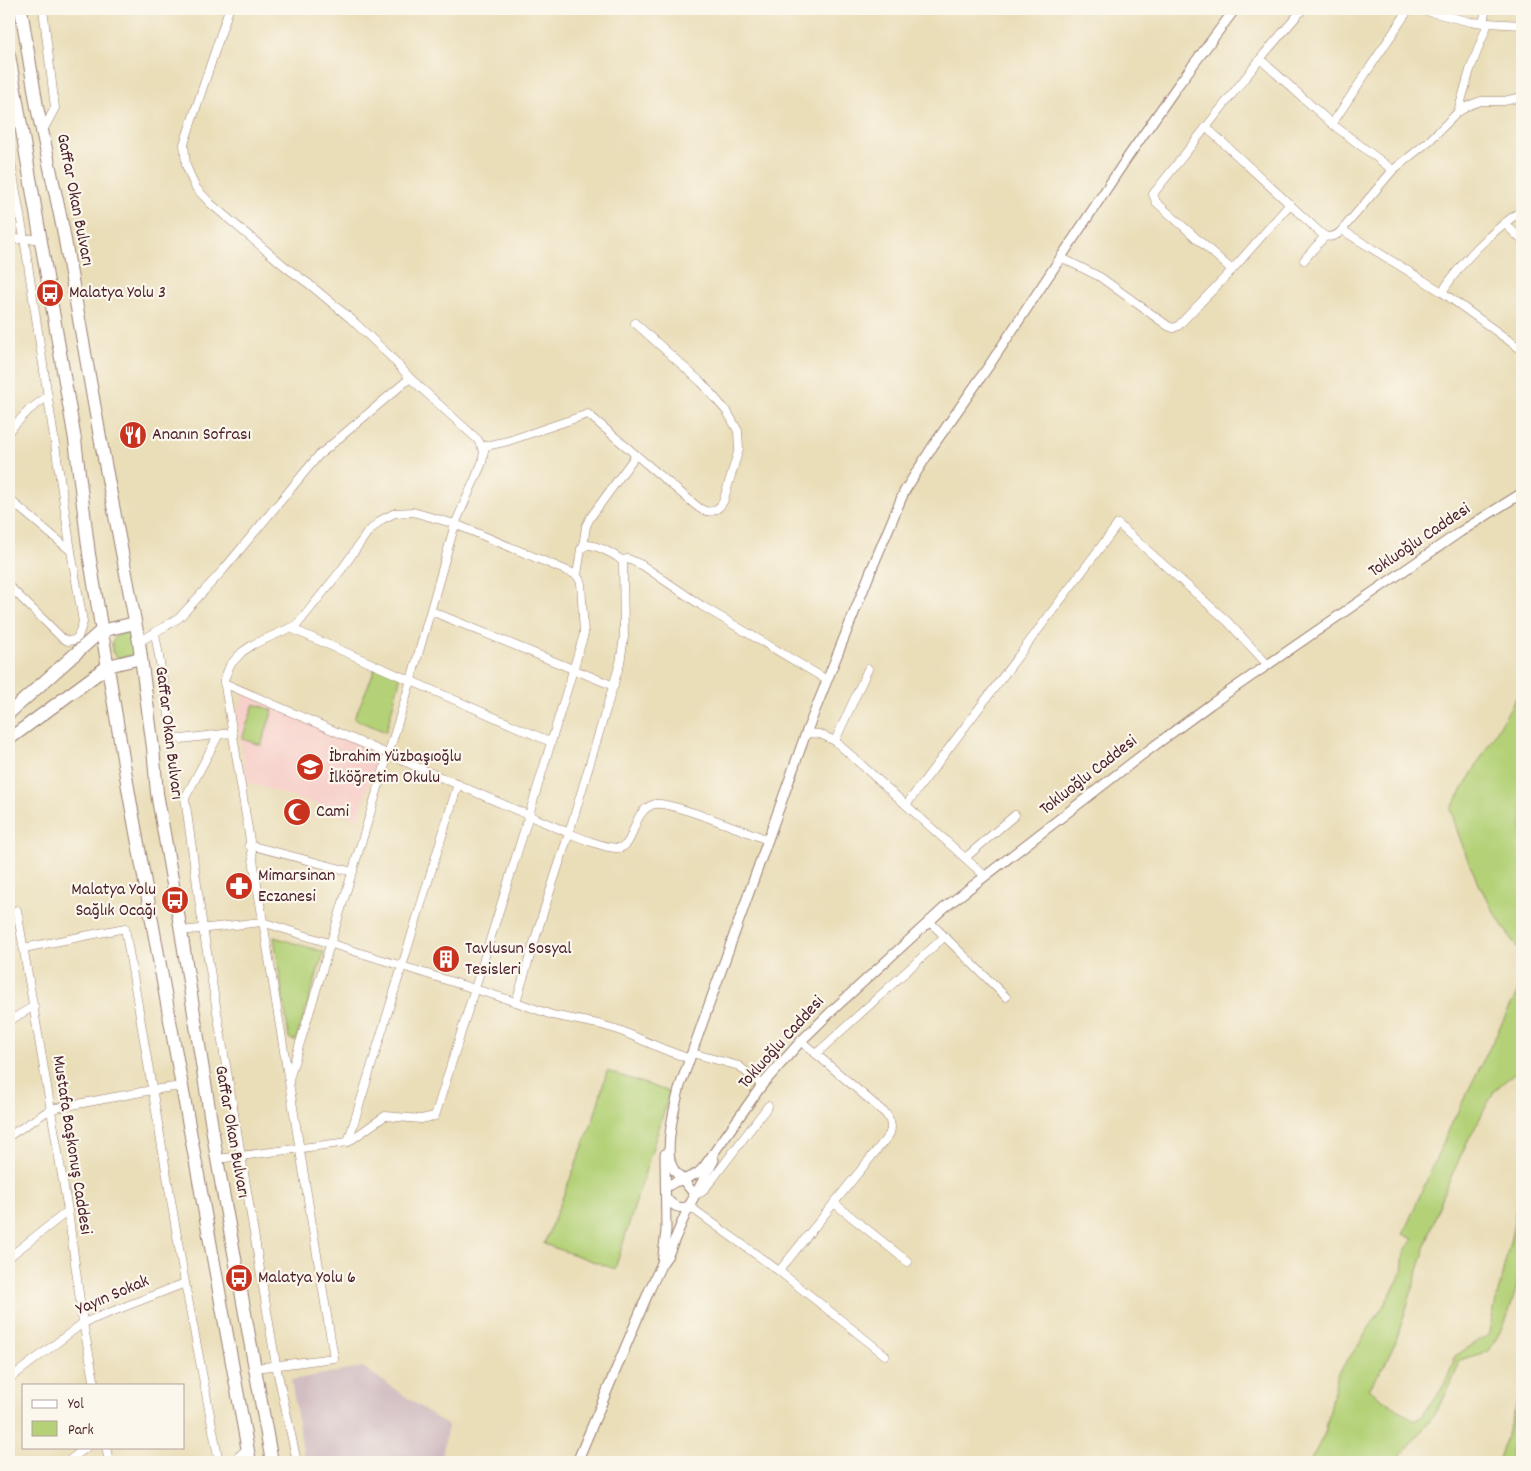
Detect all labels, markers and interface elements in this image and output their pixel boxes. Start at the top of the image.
street label: Gaffar Okan Bulvarı [49,132,99,268]
bus stop icon: Malatya Yolu 3 [35,278,65,308]
place label: Malatya Yolu 3 [69,281,166,306]
restaurant icon: Ananın Sofrası [118,420,148,450]
place label: Ananın Sofrası [152,423,251,448]
street label: Tokluoğlu Caddesi [1364,498,1476,584]
street label: Gaffar Okan Bulvarı [147,665,189,801]
street label: Tokluoğlu Caddesi [1035,730,1143,822]
place label: İbrahim Yüzbaşıoğlu İlköğretim Okulu [329,745,461,791]
school or university icon: İbrahim Yüzbaşıoğlu İlköğretim Okulu [295,752,325,782]
mosque icon: Cami [282,797,312,827]
place label: Cami [316,800,349,825]
place label: Mimarsinan Eczanesi [258,864,335,910]
pharmacy icon: Mimarsinan Eczanesi [224,871,254,901]
place label: Malatya Yolu Sağlık Ocağı [71,878,156,924]
bus stop icon: Malatya Yolu Sağlık Ocağı [160,885,190,915]
place label: Tavlusun Sosyal Tesisleri [465,937,572,983]
building icon: Tavlusun Sosyal Tesisleri [431,944,461,974]
street label: Tokluoğlu Caddesi [733,991,831,1095]
street label: Mustafa Başkonuş Caddesi [44,1054,98,1236]
street label: Gaffar Okan Bulvarı [207,1064,255,1200]
bus stop icon: Malatya Yolu 6 [224,1263,254,1293]
place label: Malatya Yolu 6 [258,1266,356,1291]
street label: Yayın Sokak [73,1269,153,1323]
legend [22,1384,185,1448]
text: Yol [68,1394,84,1416]
text: Park [68,1420,94,1442]

